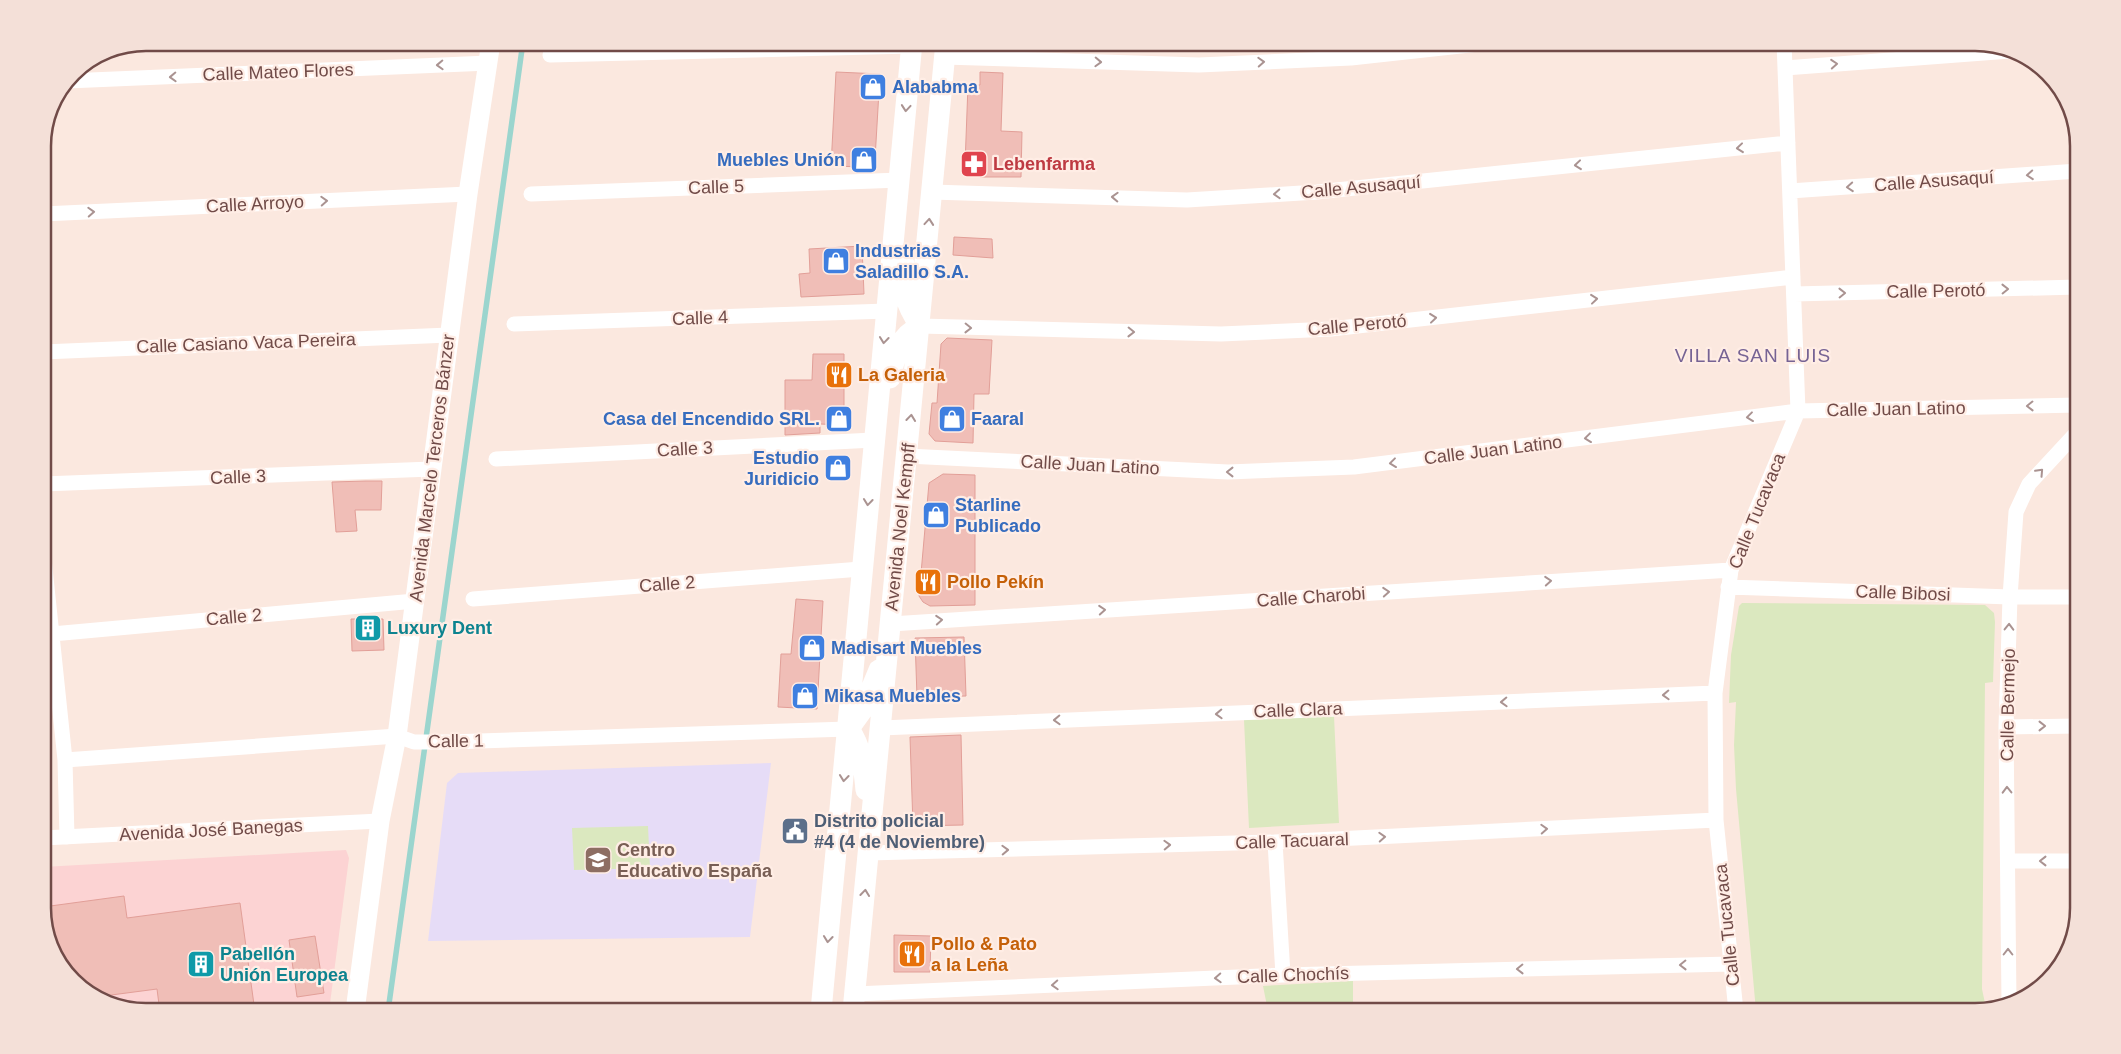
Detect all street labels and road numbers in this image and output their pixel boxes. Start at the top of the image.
street label: Calle Mateo Flores [202,59,354,85]
street label: Calle Asusaquí [1873,167,1995,195]
street label: Calle Asusaquí [1300,172,1422,202]
street label: Calle 5 [688,176,744,198]
street label: Calle Arroyo [206,191,304,217]
street label: Calle Perotó [1886,280,1986,302]
street label: Calle 4 [672,307,728,329]
street label: Calle Perotó [1307,311,1407,339]
street label: Calle Casiano Vaca Pereira [136,329,357,357]
street label: Avenida Marcelo Terceros Bánzer [406,333,458,603]
street label: Calle Juan Latino [1826,398,1966,420]
street label: Calle Juan Latino [1423,432,1563,468]
street label: Calle 3 [656,438,714,460]
street label: Avenida Noel Kempff [881,441,919,612]
street label: Calle Tucavaca [1725,449,1790,572]
street label: Calle Juan Latino [1020,451,1160,479]
street label: Calle 3 [210,466,266,488]
street label: Calle 2 [638,572,696,596]
street label: Calle Bibosi [1855,581,1951,605]
street label: Calle Charobi [1256,583,1366,611]
street label: Calle 2 [205,605,263,629]
street label: Calle Bermejo [1997,648,2019,762]
street label: Calle Clara [1253,698,1344,722]
street label: Calle 1 [428,731,484,751]
street label: Avenida José Banegas [119,815,303,845]
street label: Calle Tacuaral [1235,829,1349,853]
street label: Calle Tucavaca [1711,862,1743,987]
street label: Calle Chochís [1237,963,1349,987]

